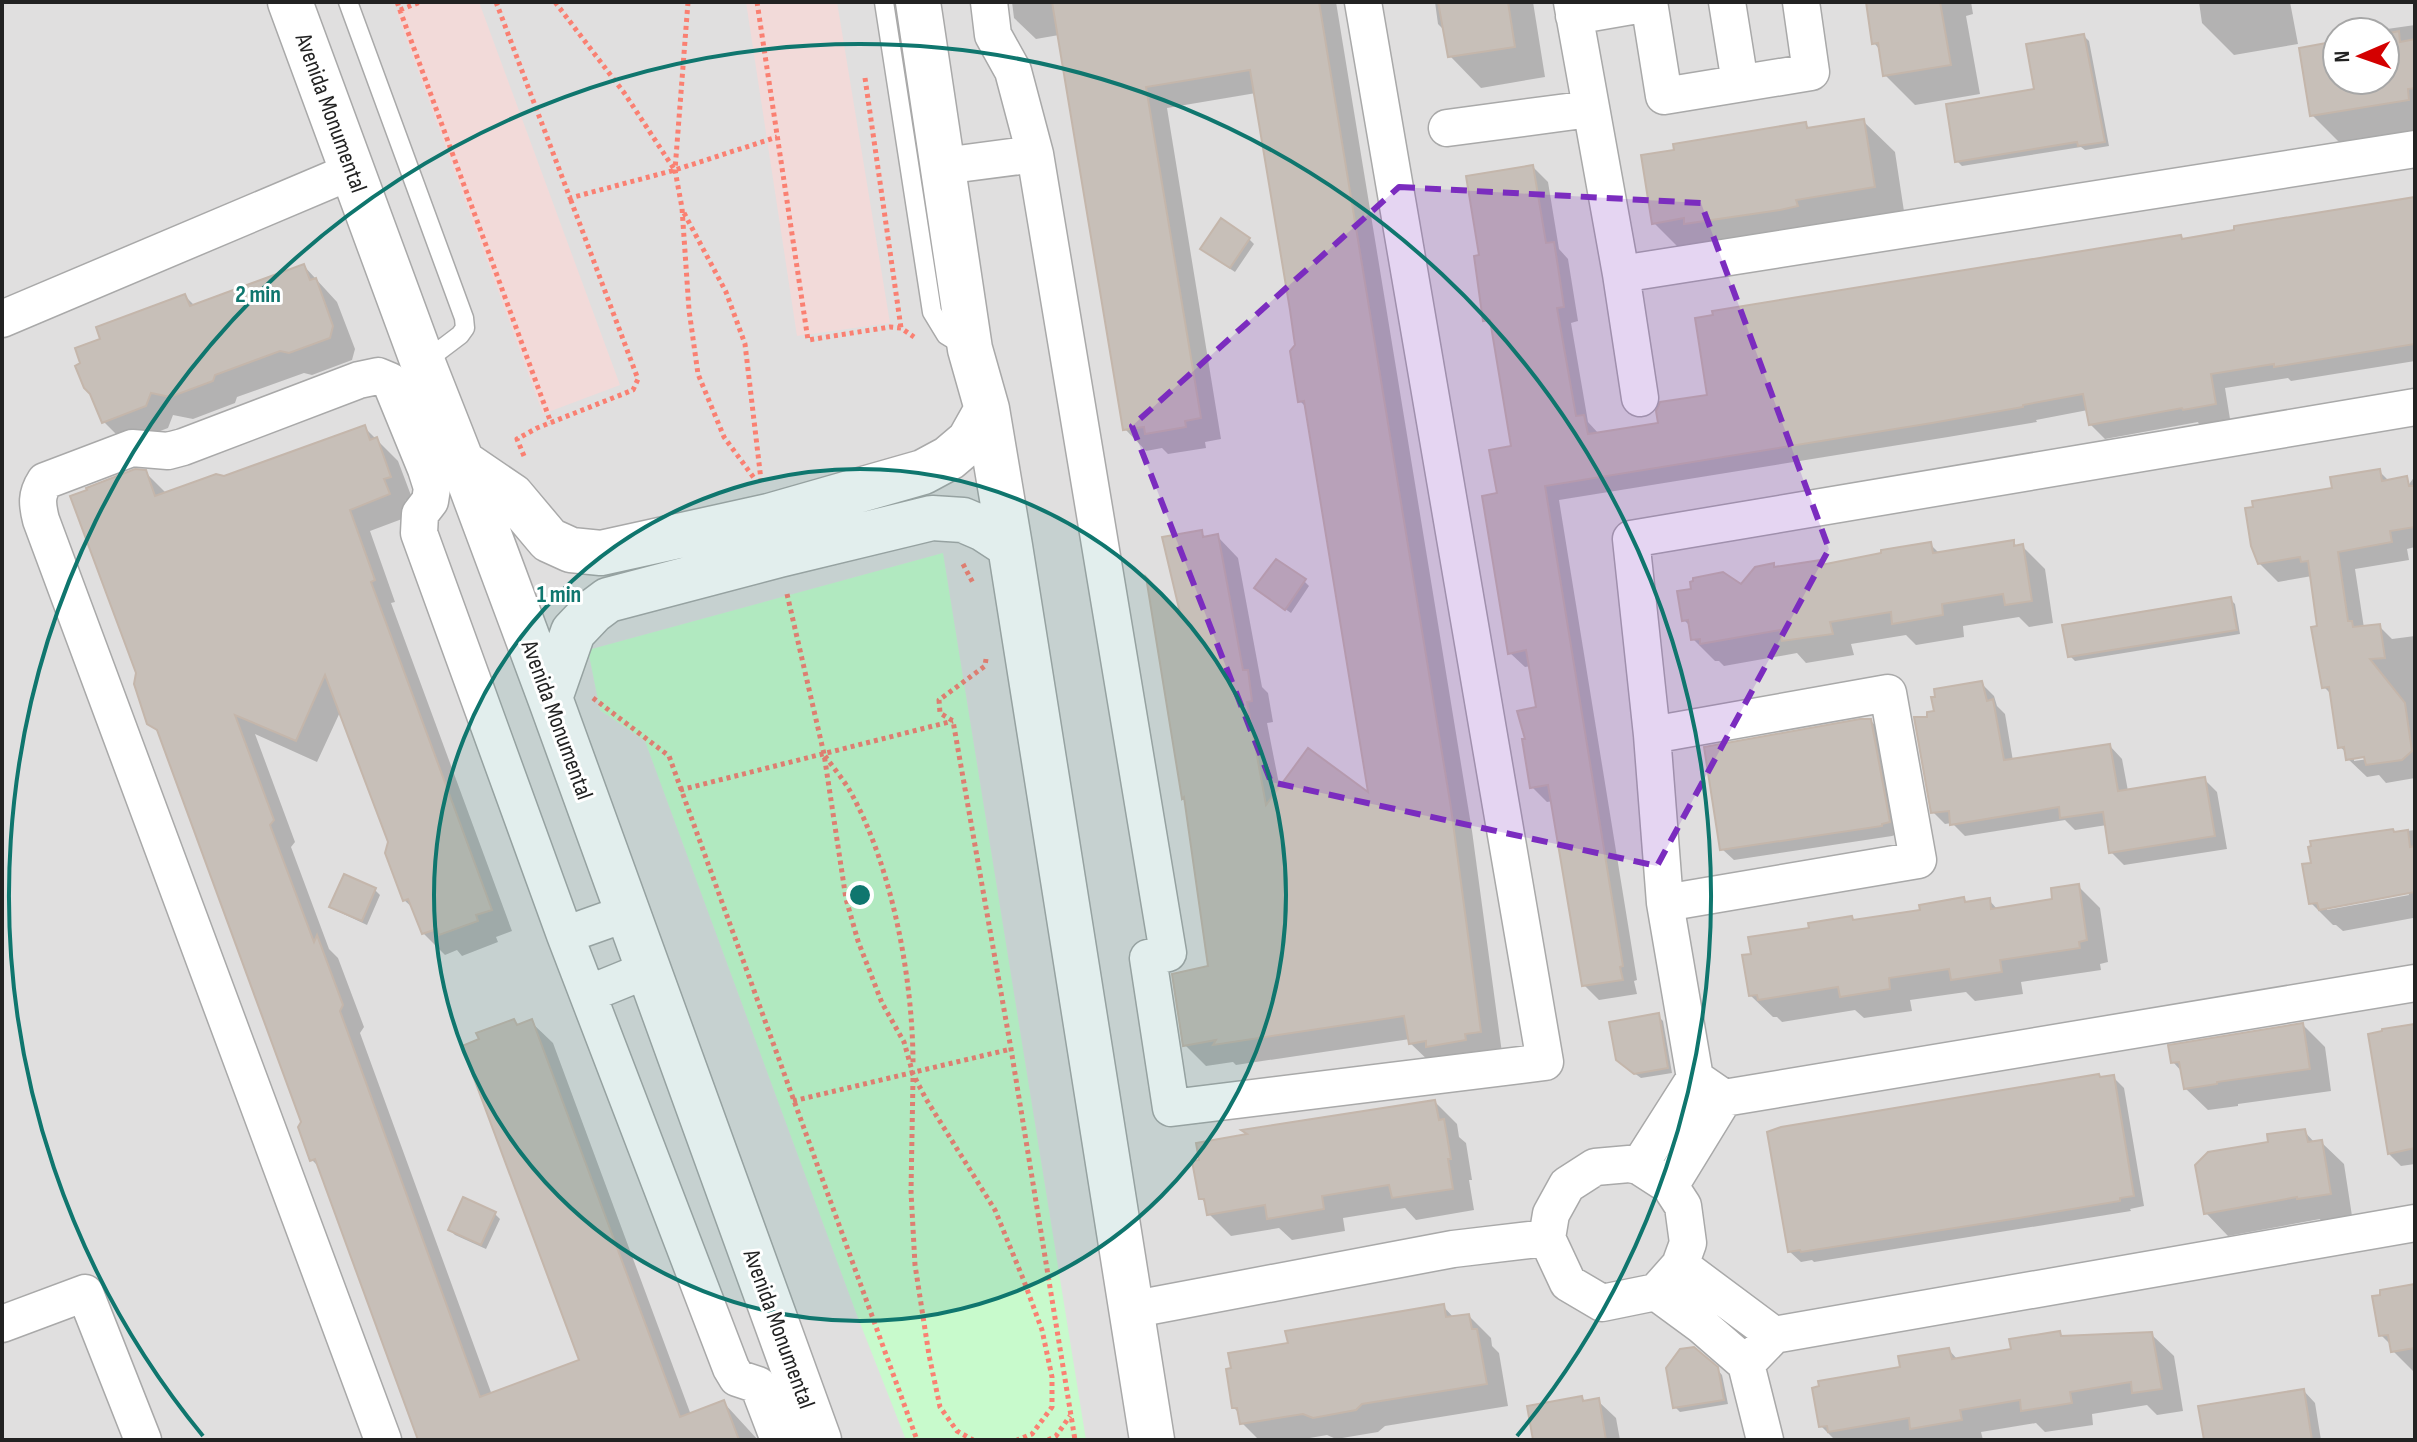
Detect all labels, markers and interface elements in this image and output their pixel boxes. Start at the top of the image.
north arrow [2321,16,2401,96]
street label: Avenida Monumental [288,28,373,197]
text: N [2329,50,2356,63]
text: 2 min [235,280,281,309]
text: 1 min [537,580,581,609]
street label: Avenida Monumental [514,635,599,804]
centre of rings [846,881,874,909]
street label: Avenida Monumental [736,1244,821,1413]

